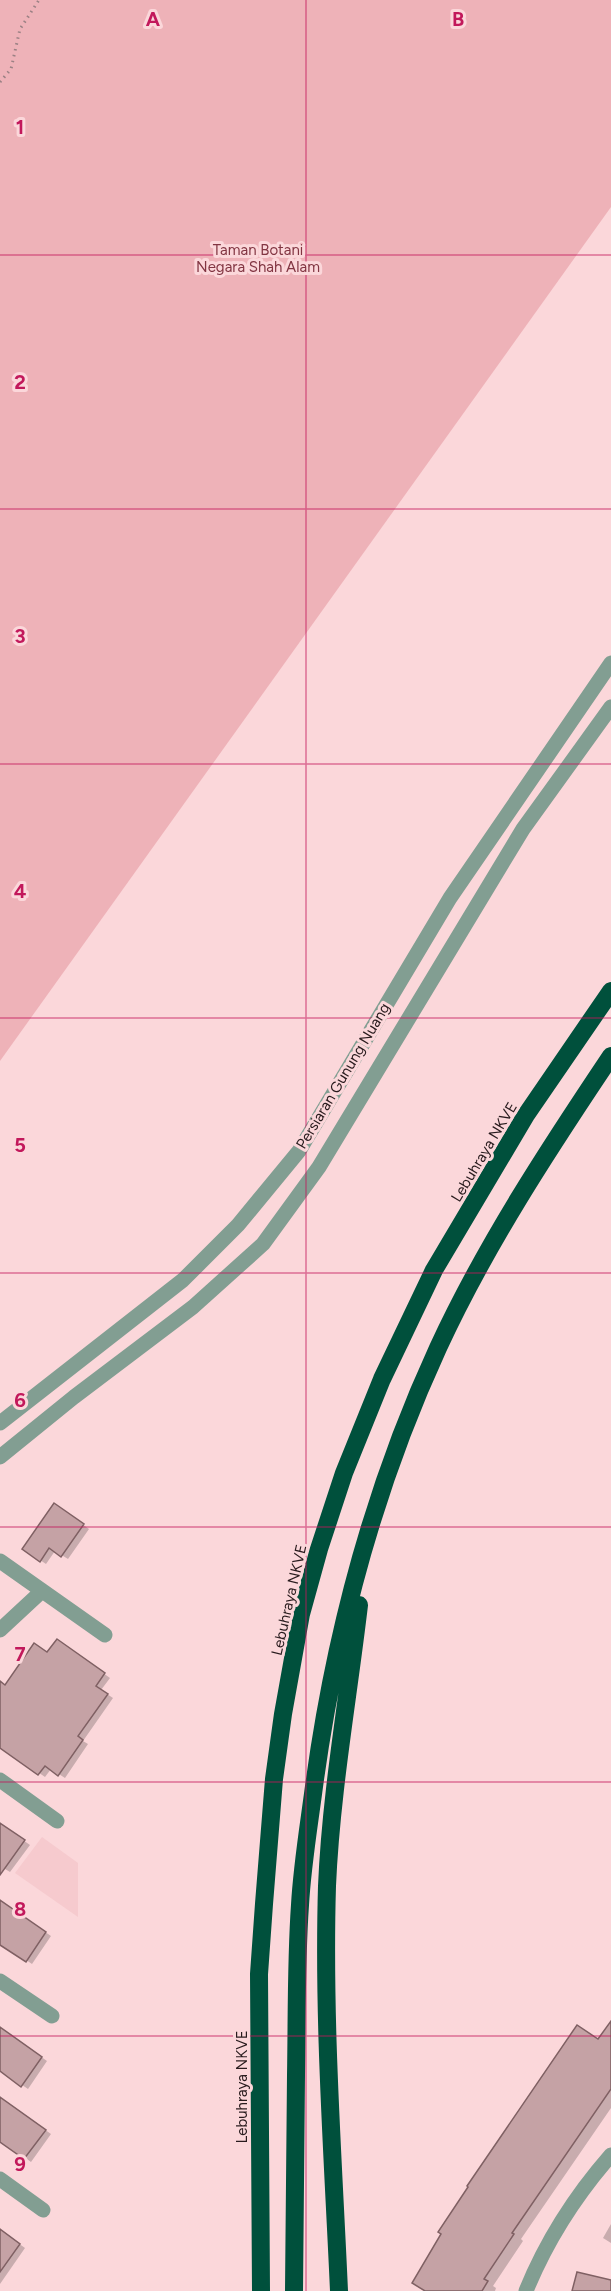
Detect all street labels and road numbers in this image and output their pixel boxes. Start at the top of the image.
street label: Persiaran Gunung Nuang [292,1000,394,1152]
street label: Lebuhraya NKVE [447,1099,521,1205]
street label: Lebuhraya NKVE [267,1543,311,1657]
street label: Lebuhraya NKVE [233,2030,251,2144]

